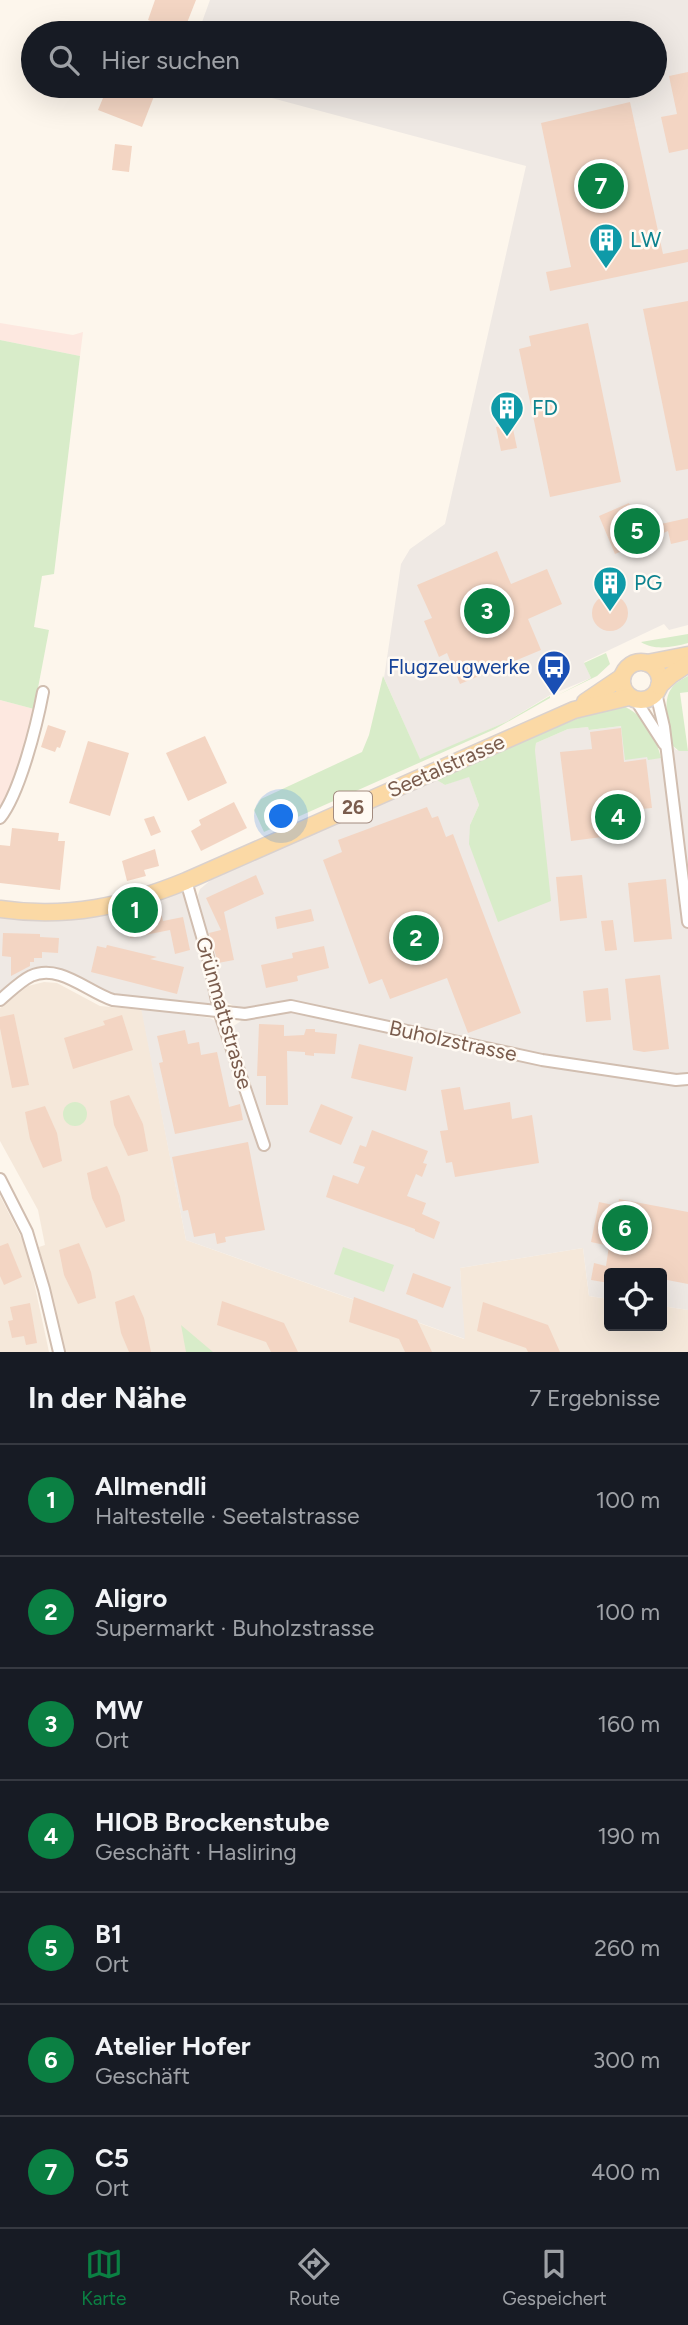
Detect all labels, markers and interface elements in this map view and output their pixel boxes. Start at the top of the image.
search box [21,21,667,98]
icon: search [45,41,83,79]
text: Hier suchen [101,44,240,76]
pin: 7 [578,160,624,212]
building icon: LW [587,221,625,270]
place label: LW [630,227,661,252]
building icon: FD [488,389,526,438]
place label: FD [532,395,558,420]
pin: 5 [614,505,660,557]
building icon: PG [591,564,629,613]
place label: PG [634,570,662,595]
pin: 3 [464,585,510,637]
bus stop icon: Flugzeugwerke [535,648,573,697]
place label: Flugzeugwerke [388,654,530,679]
street label: Seetalstrasse [383,729,508,803]
pin: 4 [595,791,641,843]
road number: 26 [334,792,372,822]
your location [264,799,298,833]
pin: 1 [112,884,158,936]
pin: 2 [393,912,439,964]
street label: Grünmattstrasse [191,934,258,1092]
street label: Buholzstrasse [387,1015,519,1066]
pin: 6 [602,1202,648,1254]
map controls [604,1268,667,1331]
button: locate [604,1268,667,1331]
text: In der Nähe [28,1379,187,1416]
text: 7 Ergebnisse [529,1384,660,1412]
text: Allmendli [95,1470,207,1502]
text: 1 [46,1486,56,1514]
text: 100 m [596,1486,660,1514]
text: Haltestelle · Seetalstrasse [95,1502,360,1530]
text: Aligro [95,1582,167,1614]
text: 2 [44,1598,58,1626]
text: 100 m [596,1598,660,1626]
text: Supermarkt · Buholzstrasse [95,1614,374,1642]
text: MW [95,1694,143,1726]
text: 3 [45,1710,57,1738]
text: 160 m [597,1710,660,1738]
text: Ort [95,1726,129,1754]
text: HIOB Brockenstube [95,1806,329,1838]
text: 4 [44,1822,58,1850]
text: 190 m [597,1822,660,1850]
text: Geschäft · Hasliring [95,1838,297,1866]
text: B1 [95,1918,122,1950]
text: 5 [44,1934,58,1962]
text: 260 m [594,1934,660,1962]
text: Ort [95,1950,129,1978]
text: Atelier Hofer [95,2030,251,2062]
text: 6 [44,2046,58,2074]
text: 300 m [593,2046,660,2074]
text: Geschäft [95,2062,190,2090]
text: C5 [95,2142,129,2174]
text: 7 [45,2158,57,2186]
text: 400 m [591,2158,660,2186]
text: Ort [95,2174,129,2202]
tab: Karte [81,2245,126,2310]
tab: Route [289,2245,340,2310]
tab: Gespeichert [502,2245,607,2310]

